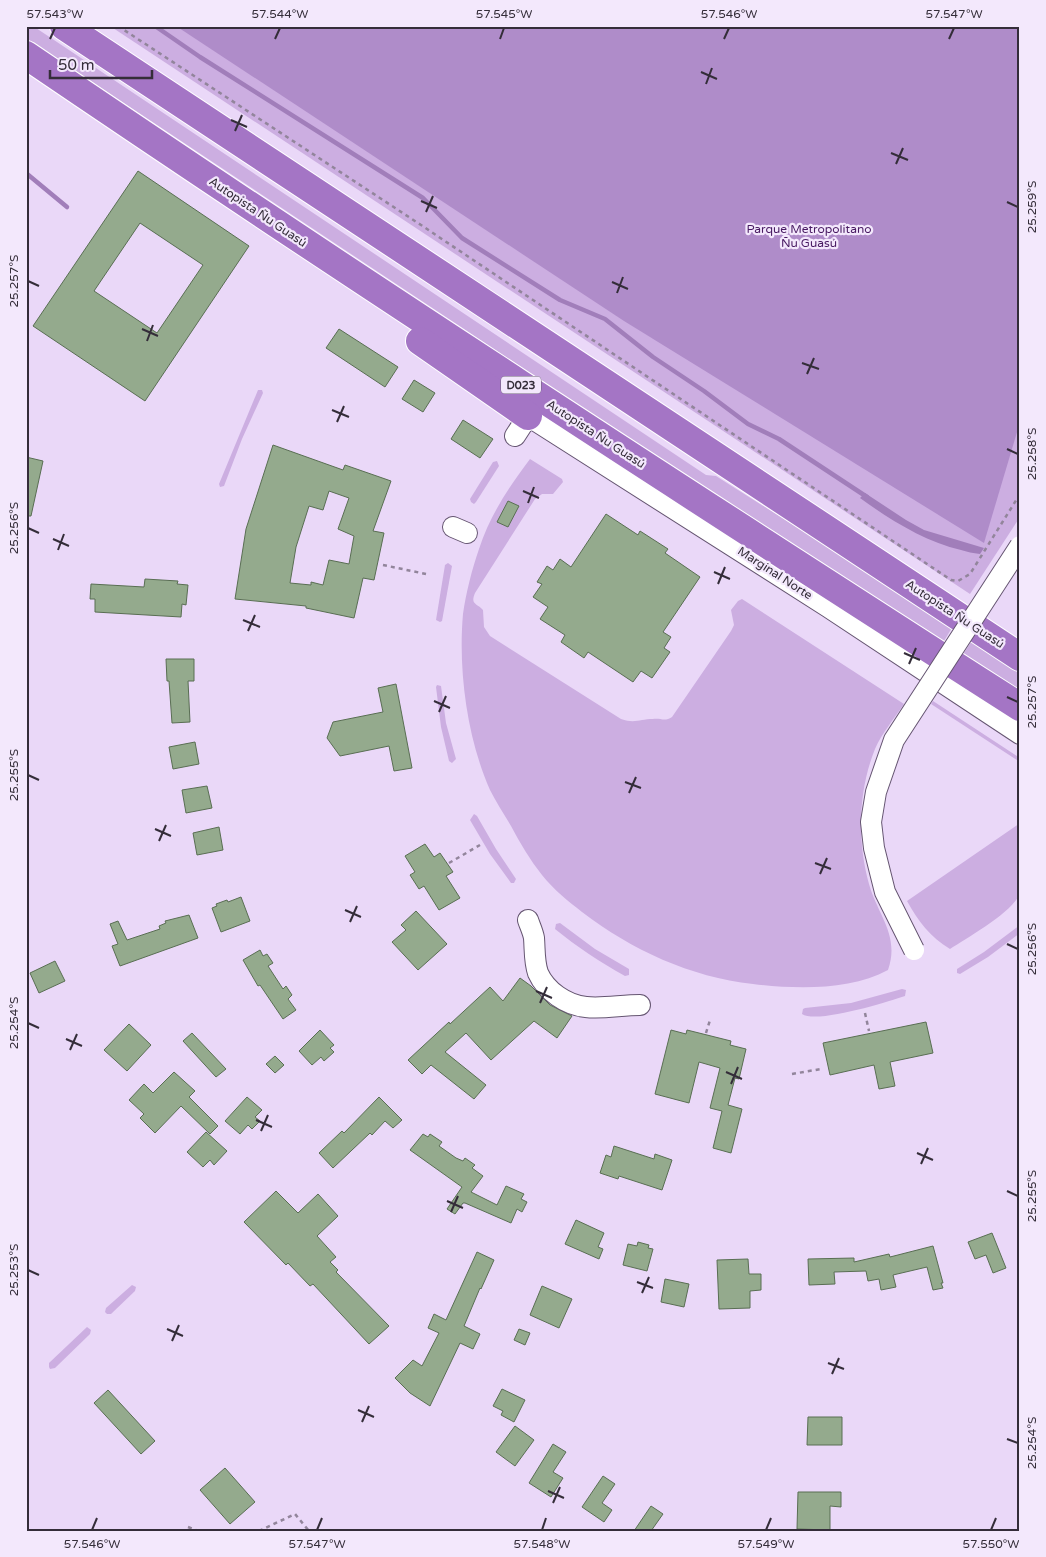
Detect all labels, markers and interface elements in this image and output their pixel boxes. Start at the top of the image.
text: 57.543°W [27,7,83,21]
text: 57.544°W [252,7,308,21]
text: 57.545°W [476,7,532,21]
text: 57.546°W [701,7,757,21]
text: 57.547°W [925,7,983,21]
scale bar [50,48,152,80]
text: 50 m [58,56,95,74]
street label: Autopista Ñu Guasú [207,174,309,250]
text: 25.259°S [1025,181,1039,233]
park label: Parque Metropolitano Ñu Guasú [747,222,872,250]
text: 25.257°S [7,255,21,307]
road number: D023 [501,376,541,394]
street label: Autopista Ñu Guasú [544,397,648,471]
text: 25.258°S [1025,428,1039,480]
text: 25.256°S [7,502,21,554]
street label: Marginal Norte [735,544,815,602]
street label: Autopista Ñu Guasú [903,577,1007,651]
text: 25.257°S [1025,676,1039,728]
text: 25.255°S [7,749,21,801]
text: 25.256°S [1025,923,1039,975]
text: 25.254°S [7,997,21,1049]
text: 25.255°S [1025,1170,1039,1222]
text: 25.253°S [7,1244,21,1296]
text: 25.254°S [1025,1417,1039,1469]
text: 57.546°W [64,1537,120,1551]
text: 57.547°W [288,1537,346,1551]
text: 57.548°W [514,1537,570,1551]
text: 57.549°W [738,1537,794,1551]
text: 57.550°W [963,1537,1019,1551]

